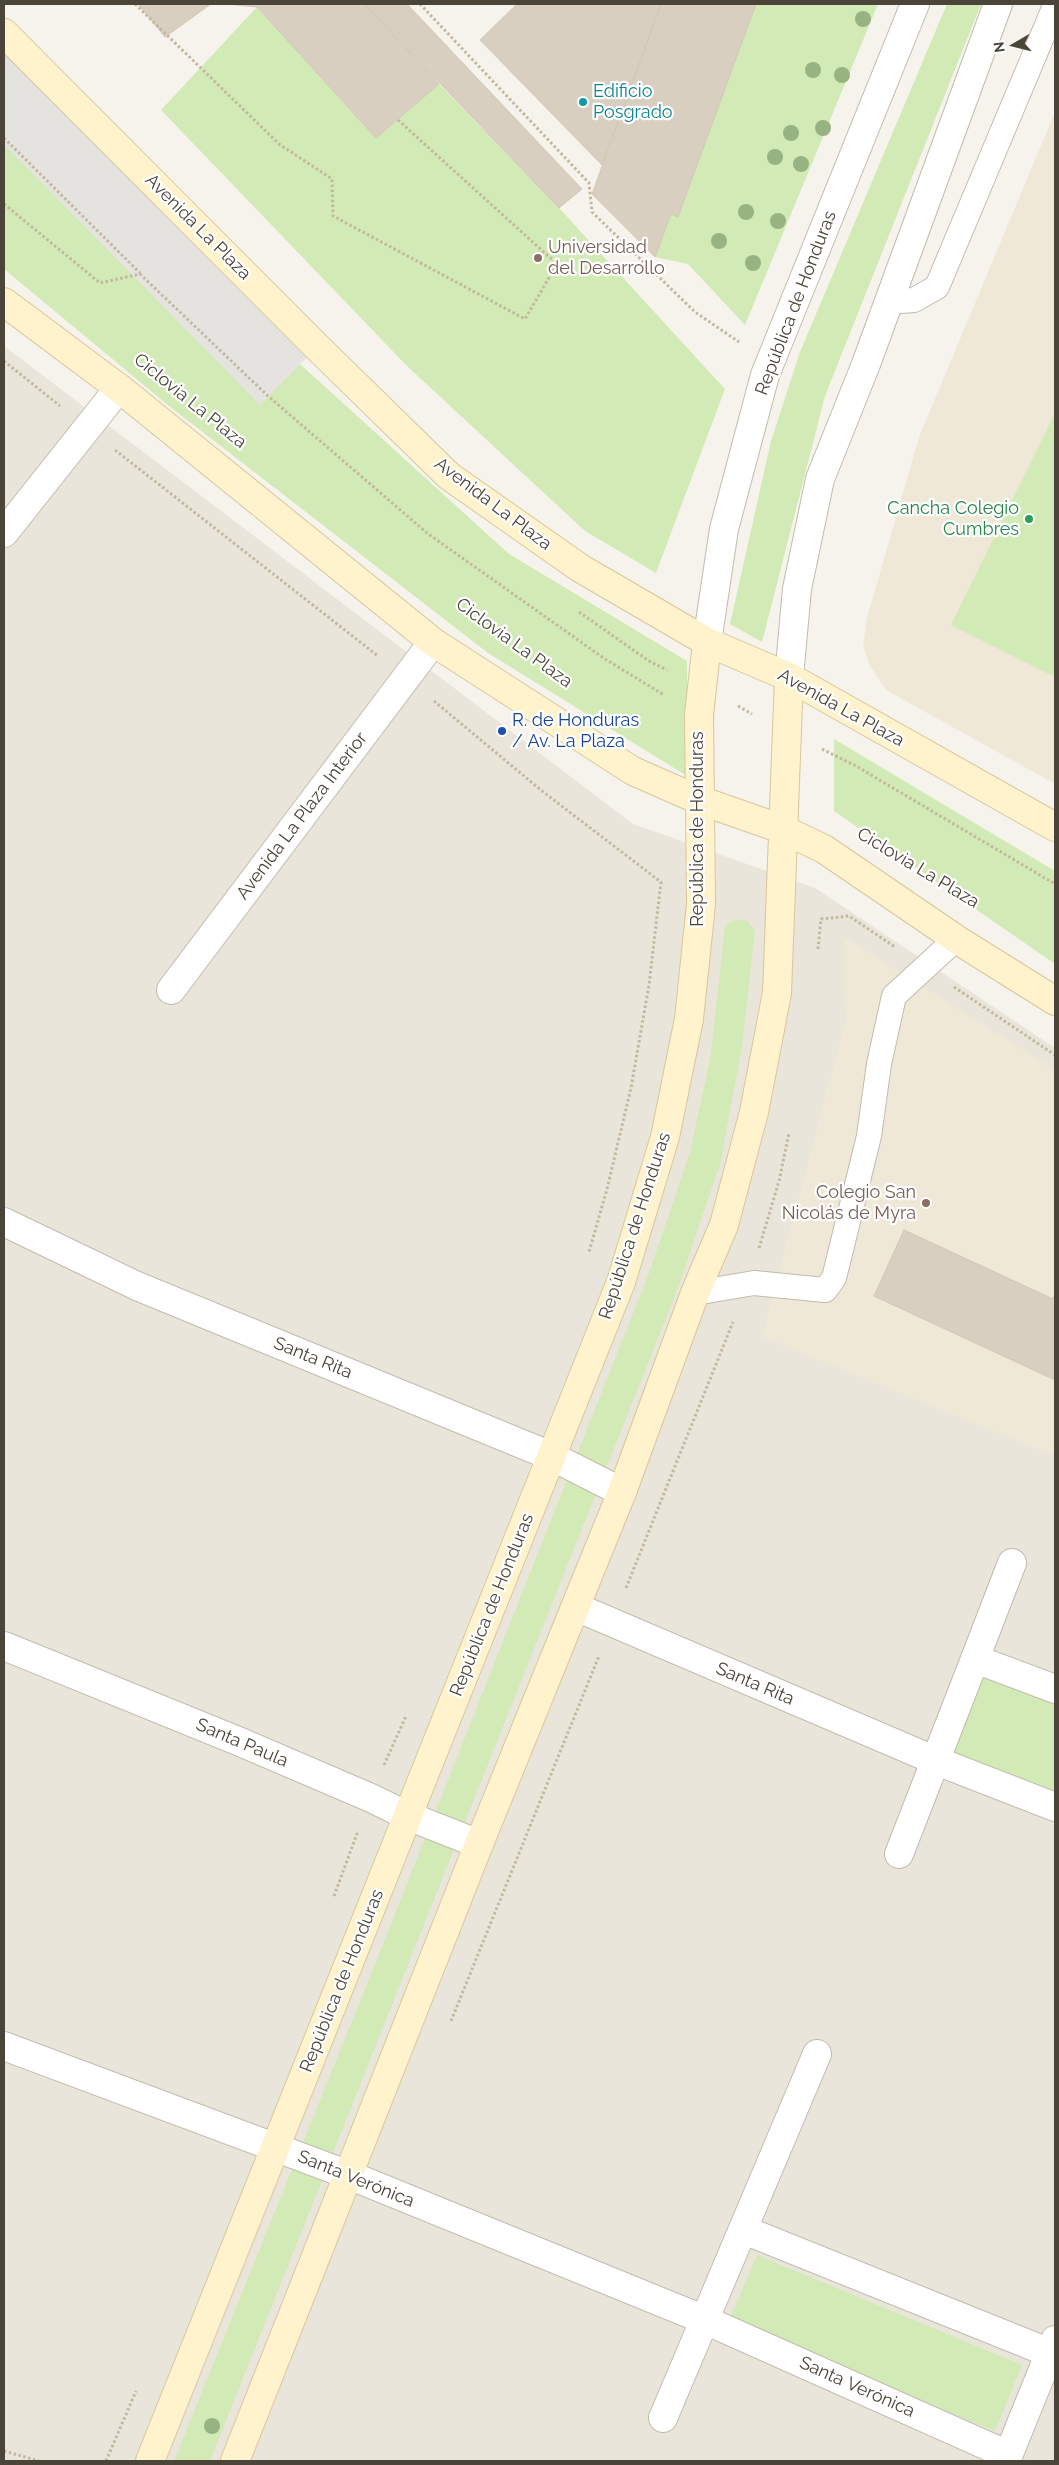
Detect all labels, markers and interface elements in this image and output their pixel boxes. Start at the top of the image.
north arrow [989,20,1039,70]
text: N [990,41,1008,53]
place label: Edificio Posgrado [593,81,673,124]
marker: Edificio Posgrado [577,96,589,108]
street label: Avenida La Plaza [141,170,255,284]
street label: República de Honduras [751,208,841,398]
place label: Universidad del Desarrollo [548,237,665,280]
marker: Universidad del Desarrollo [532,252,544,264]
street label: Ciclovia La Plaza [129,349,251,453]
street label: Avenida La Plaza [430,453,556,555]
place label: Cancha Colegio Cumbres [887,498,1019,540]
marker: Cancha Colegio Cumbres [1023,513,1035,525]
street label: Ciclovia La Plaza [452,593,576,693]
street label: Avenida La Plaza [774,664,908,752]
place label: R. de Honduras / Av. La Plaza [512,710,639,752]
marker: R. de Honduras / Av. La Plaza [496,725,508,737]
street label: Avenida La Plaza Interior [232,728,372,904]
street label: República de Honduras [687,731,709,927]
street label: Ciclovia La Plaza [853,823,983,913]
street label: República de Honduras [595,1130,675,1322]
place label: Colegio San Nicolás de Myra [782,1182,916,1224]
marker: Colegio San Nicolás de Myra [920,1197,932,1209]
street label: Santa Rita [270,1332,356,1384]
street label: República de Honduras [445,1510,539,1700]
street label: Santa Rita [713,1658,797,1710]
street label: Santa Paula [193,1714,291,1772]
street label: República de Honduras [295,1886,389,2076]
street label: Santa Verónica [294,2146,418,2212]
street label: Santa Verónica [796,2352,918,2422]

